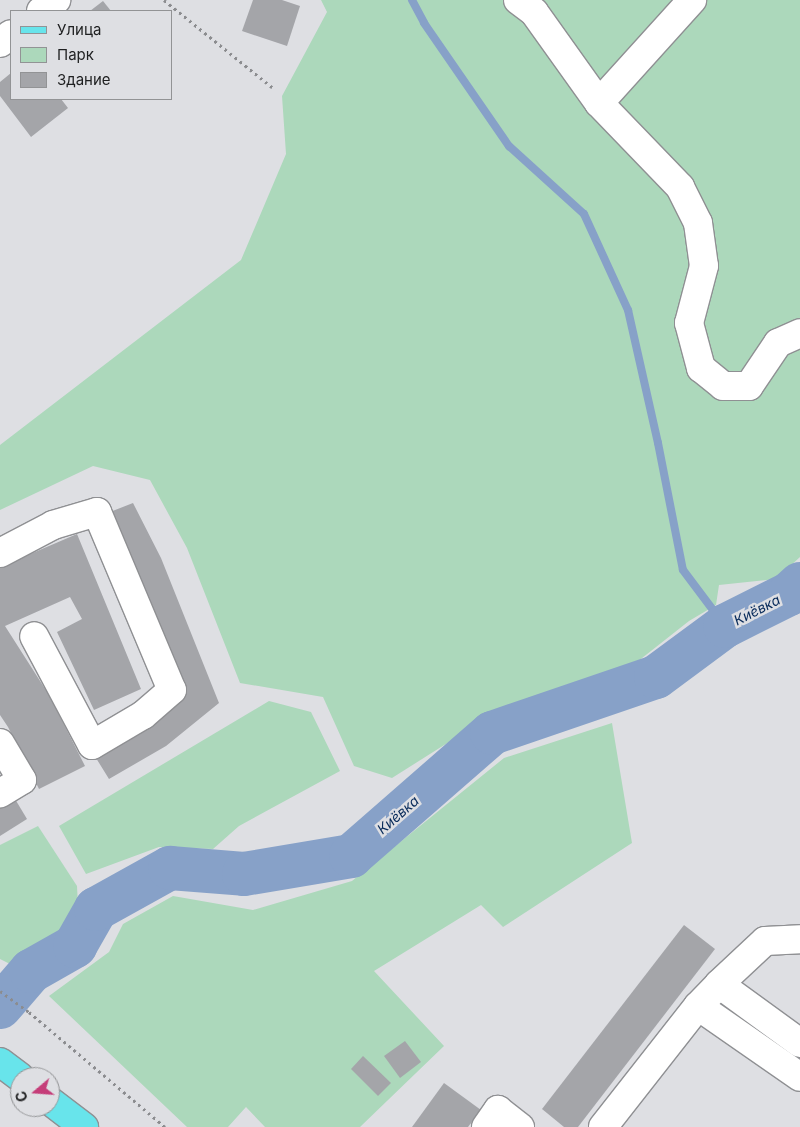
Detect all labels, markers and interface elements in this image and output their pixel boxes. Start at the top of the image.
legend [10,10,172,100]
text: Улица [57,20,101,39]
text: Парк [57,45,94,64]
text: Здание [57,70,111,89]
water label: Киёвка [731,591,783,629]
water label: Киёвка [374,792,422,838]
north arrow [10,1067,60,1117]
text: С [12,1089,31,1104]

